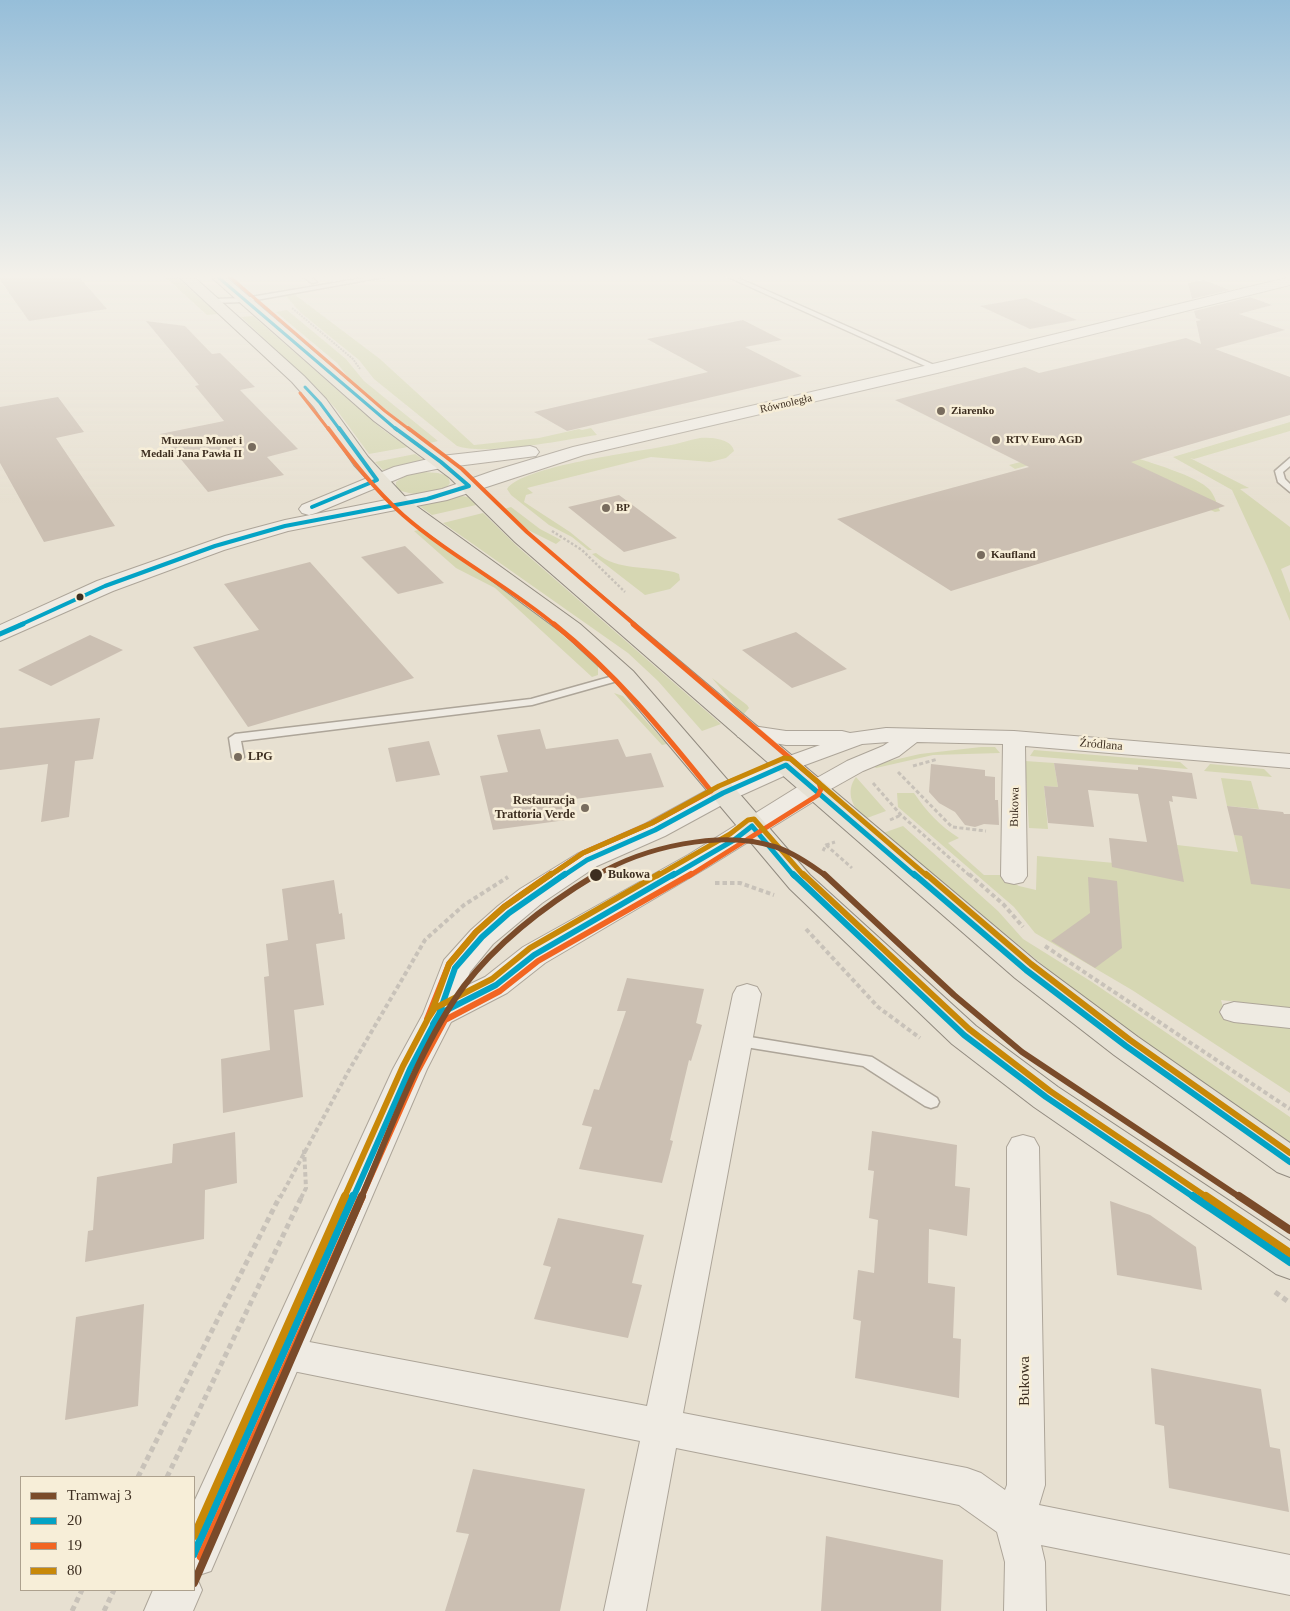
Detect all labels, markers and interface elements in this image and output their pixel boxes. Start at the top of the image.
street label: Równoległa [759,392,813,416]
place label: Ziarenko [951,404,994,418]
marker: Ziarenko [935,405,947,417]
place label: RTV Euro AGD [1006,433,1082,447]
place label: Muzeum Monet i Medali Jana Pawła II [141,434,242,460]
marker: RTV Euro AGD [990,434,1002,446]
marker: Muzeum Monet i Medali Jana Pawła II [246,441,258,453]
place label: BP [616,501,630,515]
marker: BP [600,502,612,514]
place label: Kaufland [991,548,1036,562]
marker: Kaufland [975,549,987,561]
unlabelled marker [75,592,85,602]
street label: Źródlana [1079,736,1123,754]
place label: LPG [248,750,273,764]
marker: LPG [232,751,244,763]
street label: Bukowa [1007,787,1023,827]
place label: Restauracja Trattoria Verde [495,794,575,822]
marker: Restauracja Trattoria Verde [579,802,591,814]
marker: Bukowa [588,867,604,883]
place label: Bukowa [608,868,650,882]
street label: Bukowa [1016,1356,1034,1406]
legend [20,1476,195,1591]
text: Tramwaj 3 [67,1487,132,1503]
text: 20 [67,1512,82,1528]
text: 19 [67,1537,82,1553]
text: 80 [67,1562,82,1578]

